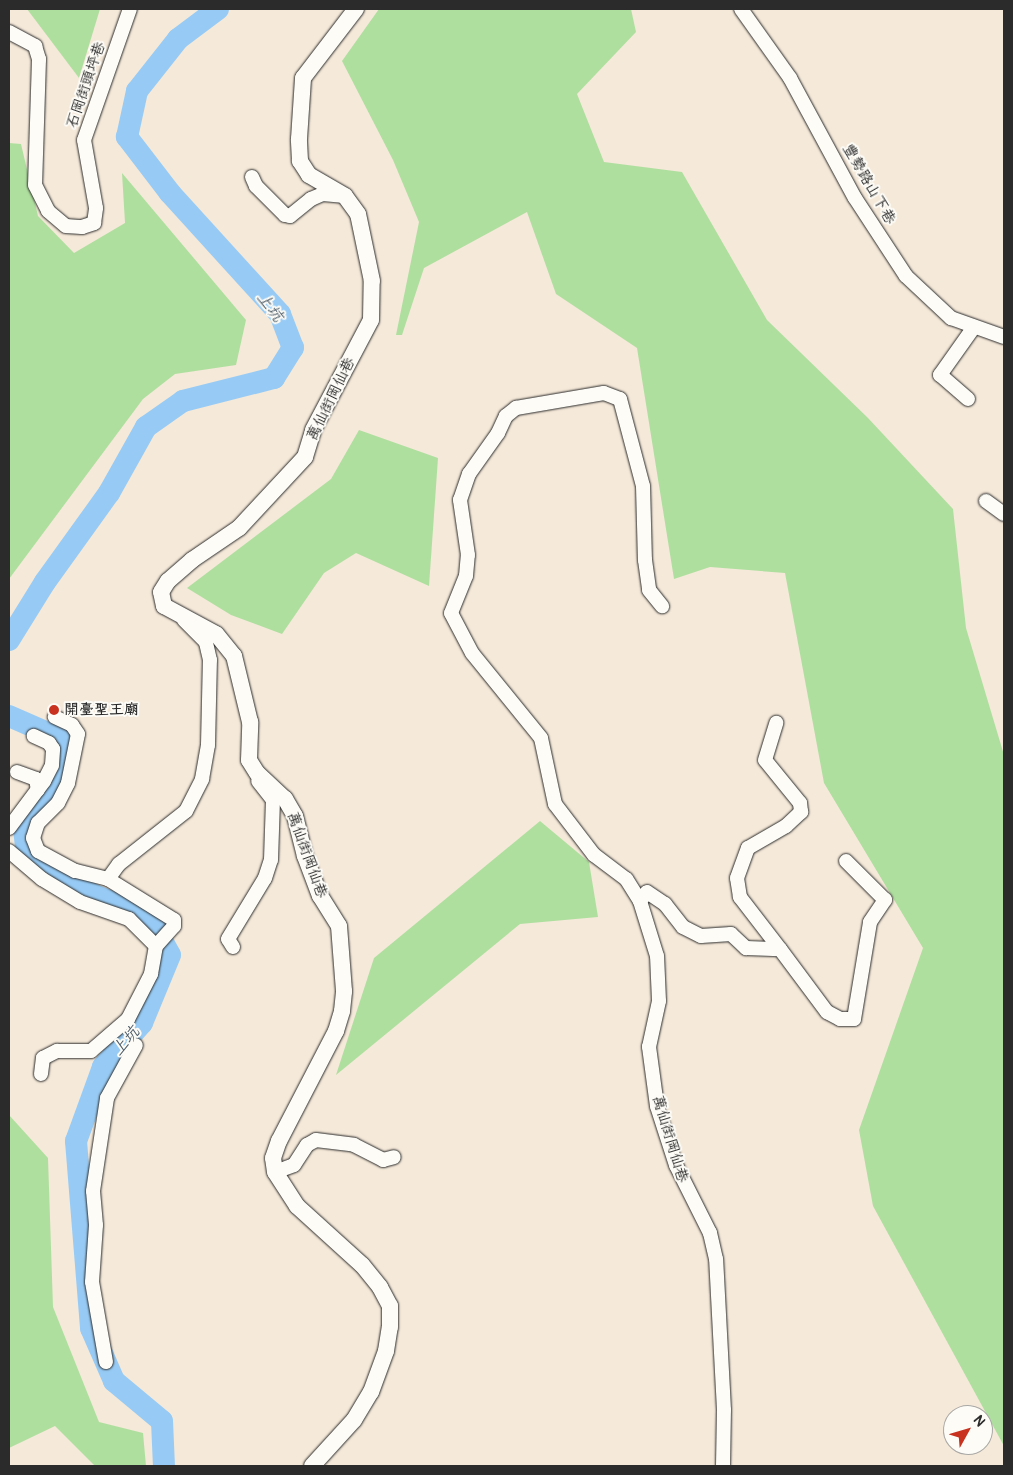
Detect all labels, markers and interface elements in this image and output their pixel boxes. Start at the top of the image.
street label: 石岡街頭坪巷 [63,40,109,130]
street label: 豐勢路山下巷 [839,141,899,227]
water label: 上坑 [253,288,287,326]
street label: 萬仙街岡仙巷 [303,355,359,443]
place label: 開臺聖王廟 [64,701,139,719]
marker: 開臺聖王廟 [48,704,60,716]
street label: 萬仙街岡仙巷 [283,810,331,900]
water label: 上坑 [108,1023,144,1059]
street label: 萬仙街岡仙巷 [648,1093,692,1185]
north arrow [943,1405,993,1455]
text: N [970,1412,989,1430]

